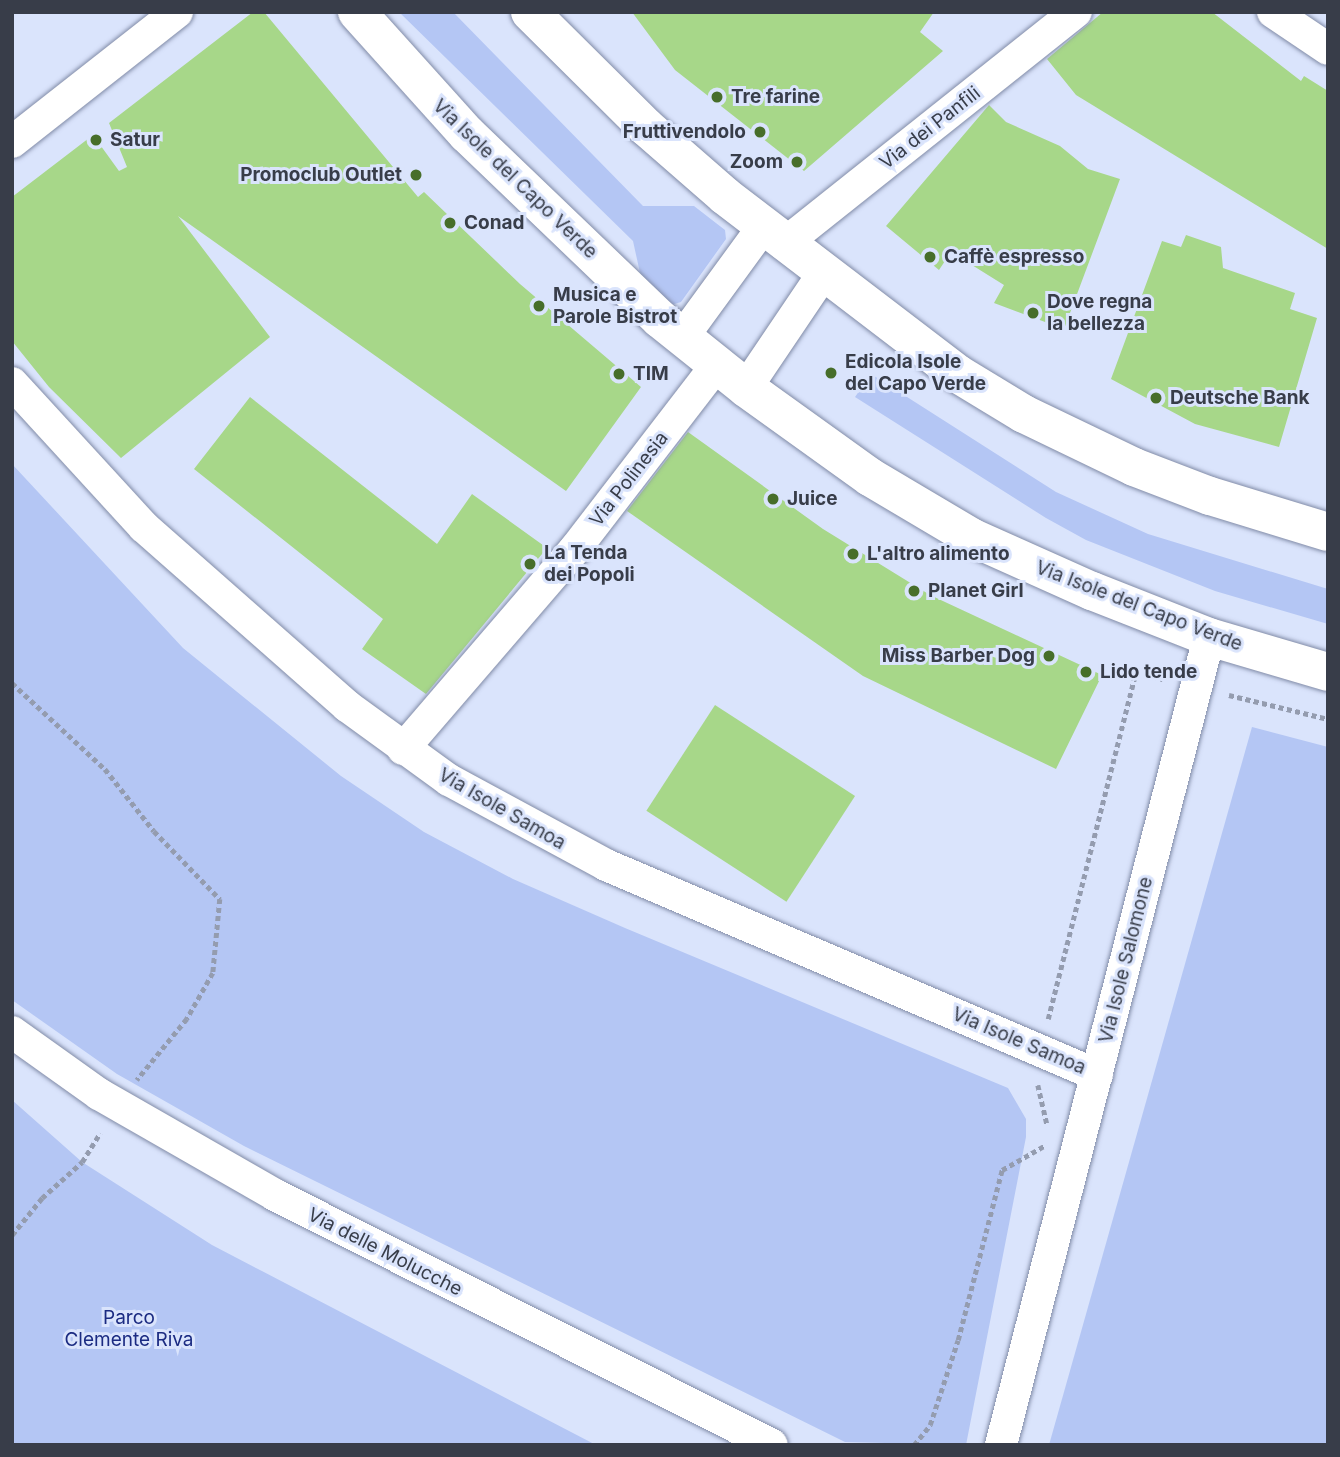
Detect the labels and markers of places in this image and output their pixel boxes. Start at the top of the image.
place label: Tre farine [731,86,820,108]
marker: Tre farine [709,89,725,105]
place label: Fruttivendolo [623,121,746,143]
marker: Fruttivendolo [752,124,768,140]
place label: Satur [110,129,160,151]
marker: Satur [88,132,104,148]
place label: Zoom [730,151,783,173]
marker: Zoom [789,154,805,170]
place label: Promoclub Outlet [240,164,402,186]
marker: Promoclub Outlet [408,167,424,183]
place label: Conad [464,212,525,234]
marker: Conad [442,215,458,231]
place label: Caffè espresso [944,246,1084,268]
marker: Caffè espresso [922,249,938,265]
place label: Musica e Parole Bistrot [553,284,677,328]
place label: Dove regna la bellezza [1047,291,1152,335]
marker: Musica e Parole Bistrot [531,298,547,314]
marker: Dove regna la bellezza [1025,305,1041,321]
place label: Edicola Isole del Capo Verde [845,351,986,395]
place label: TIM [633,363,669,385]
marker: Edicola Isole del Capo Verde [823,365,839,381]
marker: TIM [611,366,627,382]
place label: Deutsche Bank [1170,387,1310,409]
marker: Deutsche Bank [1148,390,1164,406]
place label: Juice [787,488,838,510]
marker: Juice [765,491,781,507]
place label: La Tenda dei Popoli [544,542,635,586]
place label: L'altro alimento [867,543,1010,565]
marker: L'altro alimento [845,546,861,562]
marker: La Tenda dei Popoli [522,556,538,572]
place label: Planet Girl [928,580,1024,602]
marker: Planet Girl [906,583,922,599]
place label: Miss Barber Dog [882,645,1035,667]
marker: Miss Barber Dog [1041,648,1057,664]
place label: Lido tende [1100,661,1197,683]
marker: Lido tende [1078,664,1094,680]

